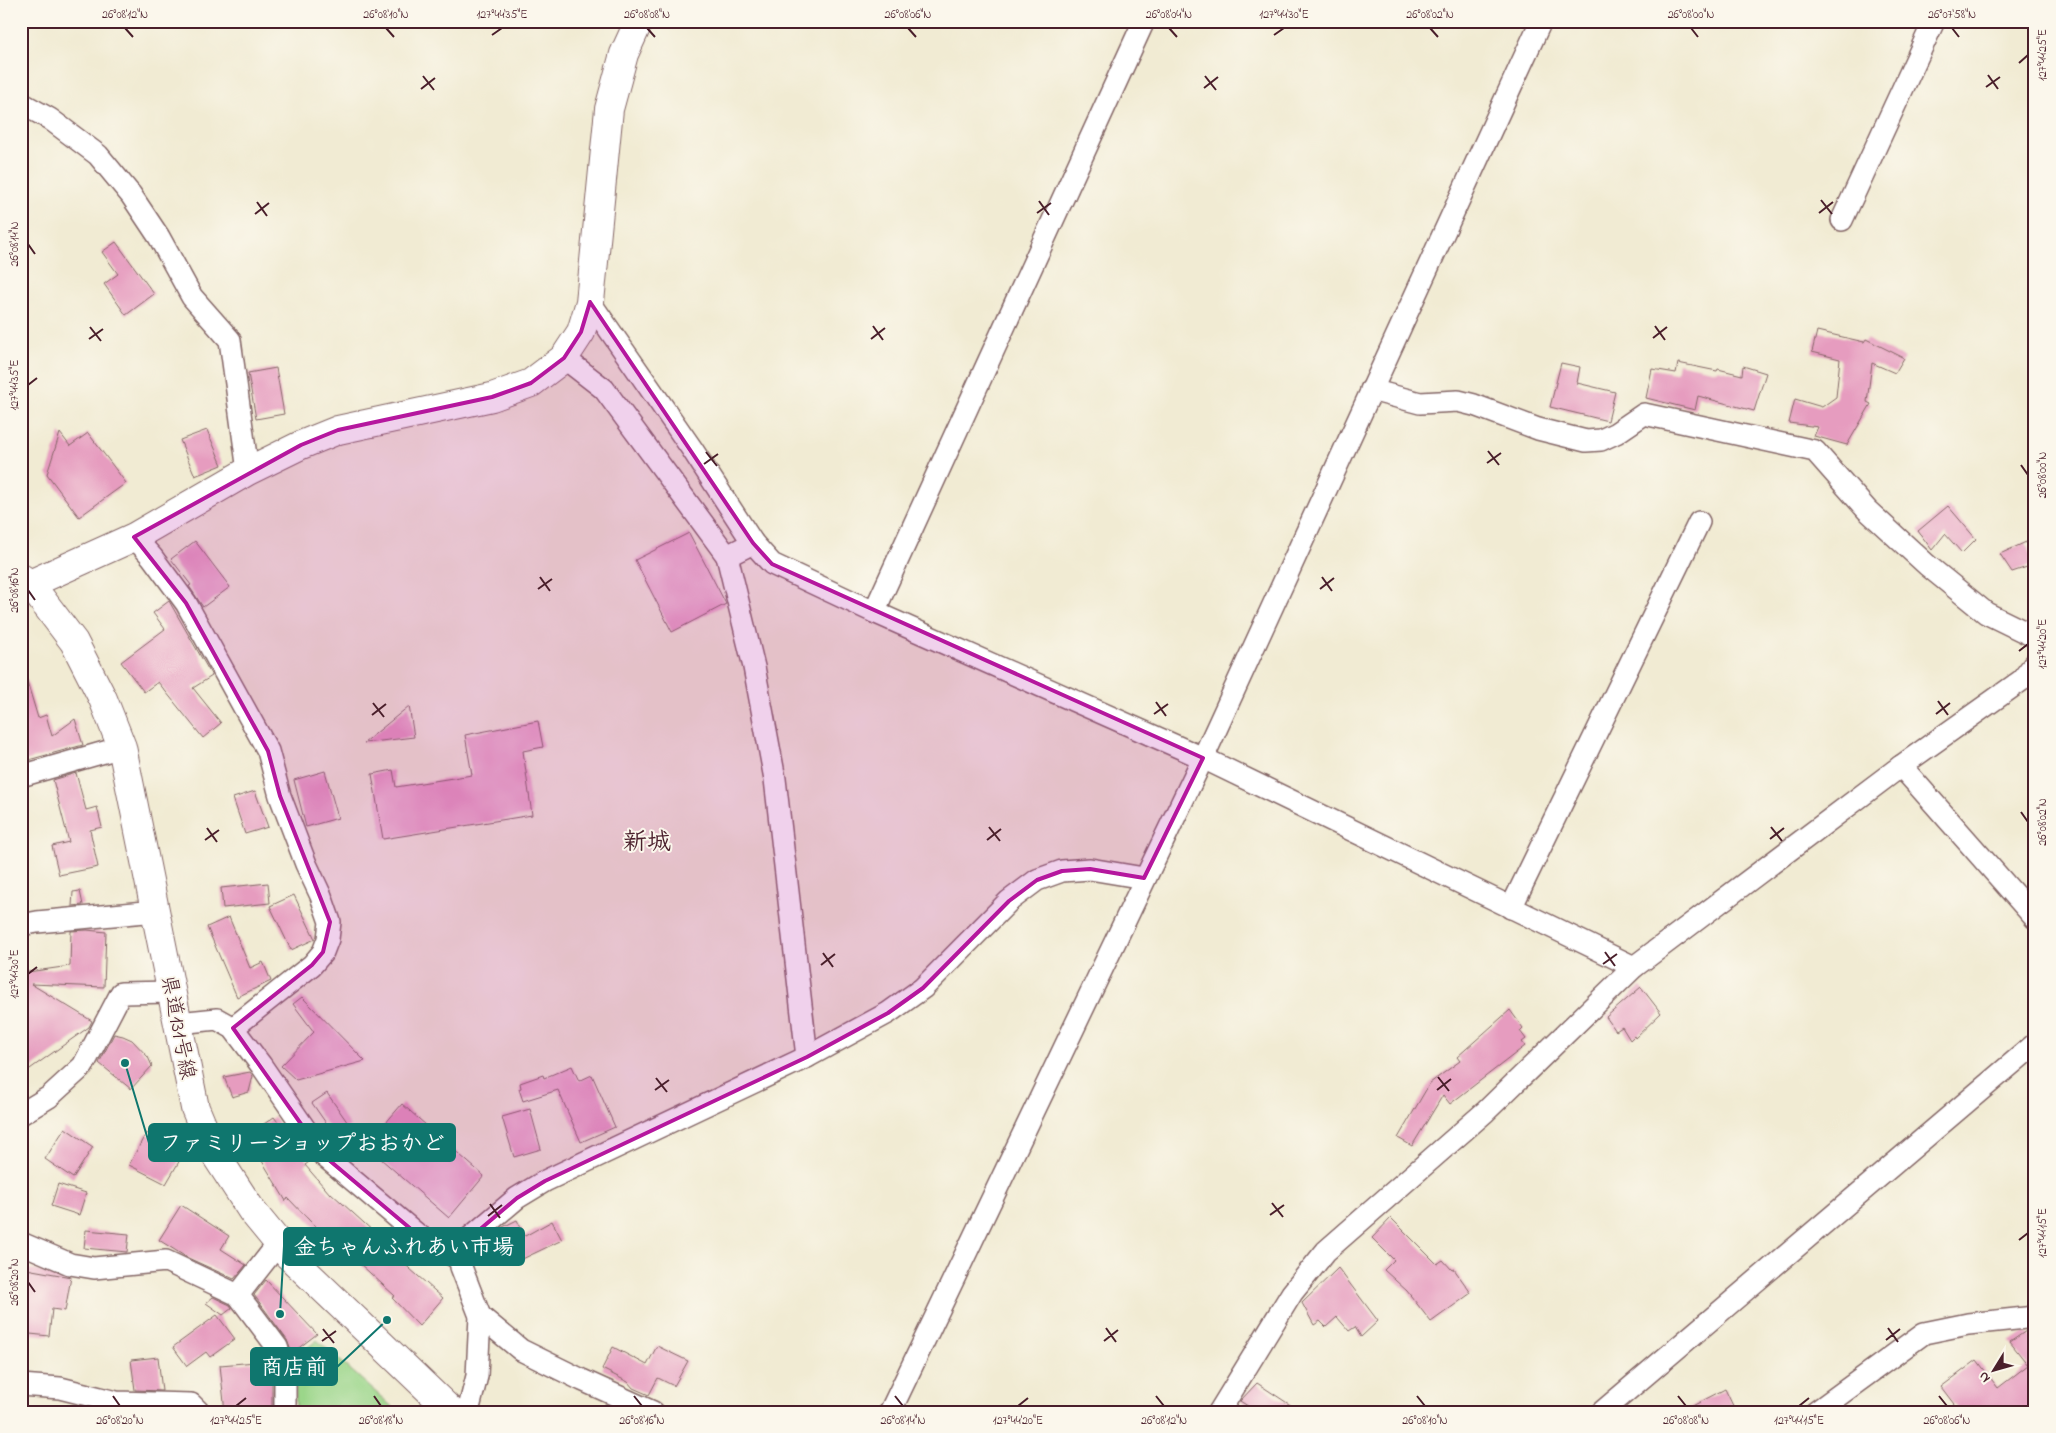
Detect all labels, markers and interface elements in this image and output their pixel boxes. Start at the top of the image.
text: 26°08'12"N [102,6,148,24]
text: 26°08'10"N [363,6,409,24]
text: 127°44'35"E [477,6,528,24]
text: 26°08'08"N [624,6,670,24]
text: 26°08'06"N [885,6,931,24]
text: 26°08'04"N [1146,6,1192,24]
text: 127°44'30"E [1259,6,1309,24]
text: 26°08'02"N [1406,6,1454,24]
text: 26°08'00"N [1668,6,1714,24]
text: 26°07'58"N [1928,6,1976,24]
text: 127°44'25"E [2034,29,2052,81]
text: 26°08'14"N [6,221,24,267]
text: 127°44'35"E [6,360,24,411]
text: 26°08'00"N [2034,452,2052,498]
text: 26°08'16"N [6,567,24,613]
text: 127°44'20"E [2034,619,2052,669]
text: 26°08'02"N [2034,798,2052,846]
district label: 新城 [623,826,671,861]
text: 127°44'30"E [6,949,24,999]
street label: 県道131号線 [152,972,202,1082]
callout: ファミリーショップおおかど [149,1124,455,1161]
text: ファミリーショップおおかど [160,1129,444,1161]
text: 127°44'15"E [2034,1208,2052,1258]
callout: 金ちゃんふれあい市場 [284,1228,524,1265]
text: 金ちゃんふれあい市場 [294,1233,514,1265]
text: 26°08'20"N [6,1258,24,1306]
north arrow [1968,1346,2018,1396]
callout: 商店前 [251,1348,337,1385]
text: 商店前 [261,1353,327,1385]
text: N [1974,1367,1996,1387]
text: 26°08'20"N [96,1412,144,1430]
text: 127°44'25"E [210,1412,262,1430]
text: 26°08'18"N [359,1412,403,1430]
text: 26°08'16"N [619,1412,665,1430]
text: 26°08'14"N [880,1412,926,1430]
text: 127°44'20"E [993,1412,1043,1430]
text: 26°08'12"N [1141,1412,1187,1430]
text: 26°08'10"N [1402,1412,1448,1430]
text: 26°08'08"N [1663,1412,1709,1430]
text: 127°44'15"E [1774,1412,1824,1430]
text: 26°08'06"N [1924,1412,1970,1430]

